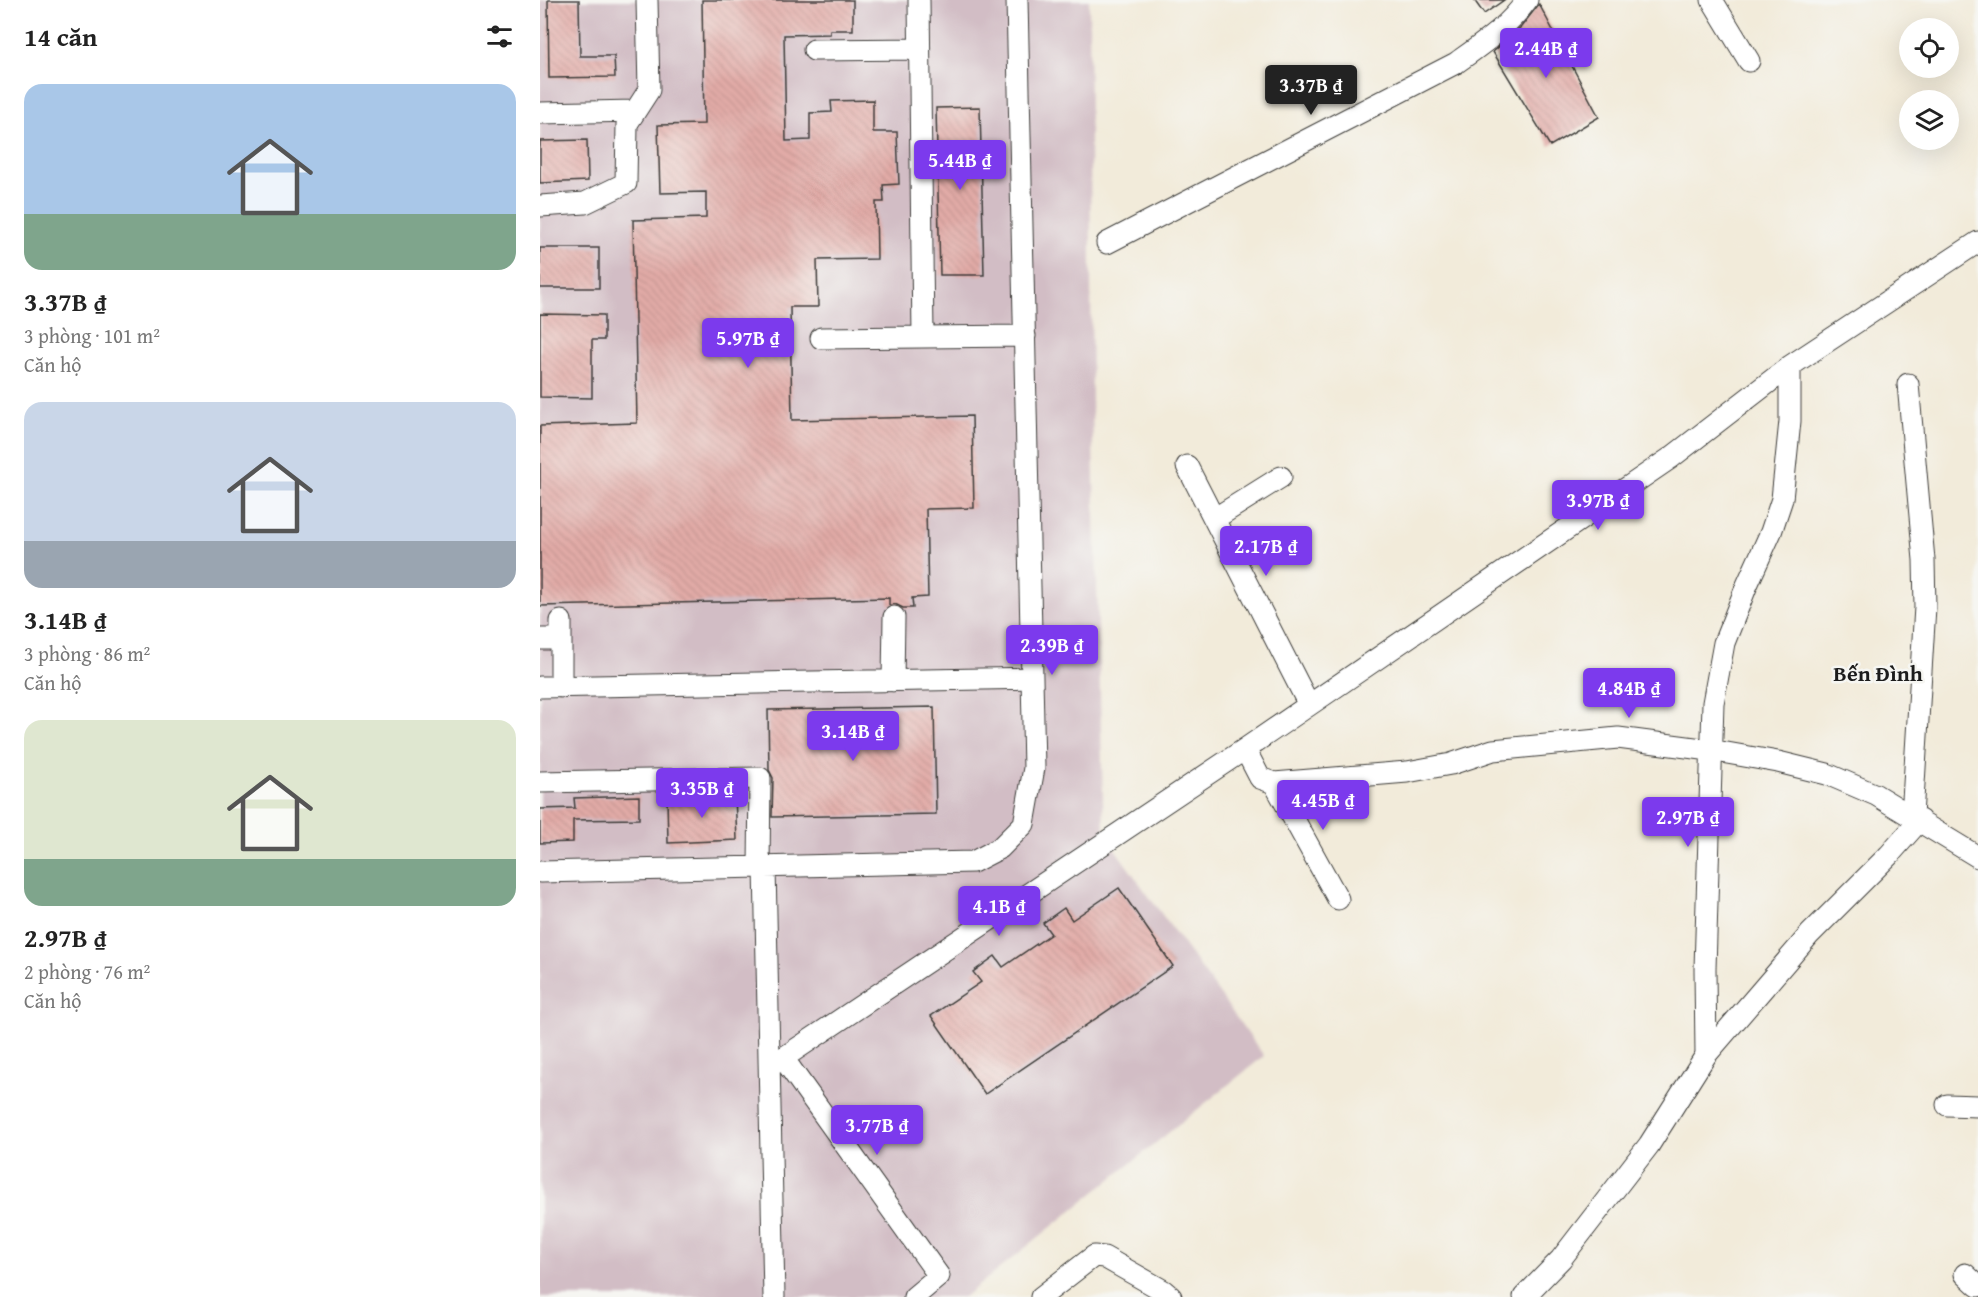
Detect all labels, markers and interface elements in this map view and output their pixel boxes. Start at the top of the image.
text: 14 căn [24,17,97,56]
map controls [1899,18,1959,150]
button: locate [1899,18,1959,78]
icon: filters [483,20,516,53]
pin: 2.44B ₫ [1491,28,1601,79]
text: 2.44B ₫ [1514,33,1578,62]
pin: 3.37B ₫ [1256,65,1366,116]
text: 3.37B ₫ [1279,70,1343,99]
button: layers [1899,90,1959,150]
icon: home [216,123,324,231]
pin: 5.44B ₫ [905,140,1015,191]
text: 5.44B ₫ [928,145,992,174]
text: 3.37B ₫ [24,282,107,321]
pin: 5.97B ₫ [693,318,803,369]
text: 3 phòng · 101 m² [24,321,160,350]
text: 5.97B ₫ [716,323,780,352]
text: Căn hộ [24,350,81,379]
icon: home [216,441,324,549]
pin: 3.97B ₫ [1543,480,1653,531]
text: 3.97B ₫ [1566,485,1630,514]
pin: 2.17B ₫ [1211,526,1321,577]
text: 2.17B ₫ [1234,531,1298,560]
text: 3.14B ₫ [24,600,107,639]
pin: 2.39B ₫ [997,625,1107,676]
text: 2.39B ₫ [1020,630,1084,659]
text: 3 phòng · 86 m² [24,639,150,668]
district label: Bến Đình [1833,657,1923,689]
text: Căn hộ [24,668,81,697]
pin: 4.84B ₫ [1574,668,1684,719]
text: 4.84B ₫ [1597,673,1661,702]
pin: 3.14B ₫ [798,711,908,762]
text: 3.14B ₫ [821,716,885,745]
icon: home [216,759,324,867]
pin: 3.35B ₫ [647,768,757,819]
text: 3.35B ₫ [670,773,734,802]
pin: 4.45B ₫ [1268,780,1378,831]
text: 4.45B ₫ [1291,785,1355,814]
pin: 2.97B ₫ [1633,797,1743,848]
text: 2.97B ₫ [1656,802,1720,831]
pin: 4.1B ₫ [950,886,1048,937]
text: 4.1B ₫ [972,891,1026,920]
text: 2.97B ₫ [24,918,107,957]
text: 2 phòng · 76 m² [24,957,150,986]
text: Căn hộ [24,986,81,1015]
pin: 3.77B ₫ [822,1105,932,1156]
text: 3.77B ₫ [845,1110,909,1139]

